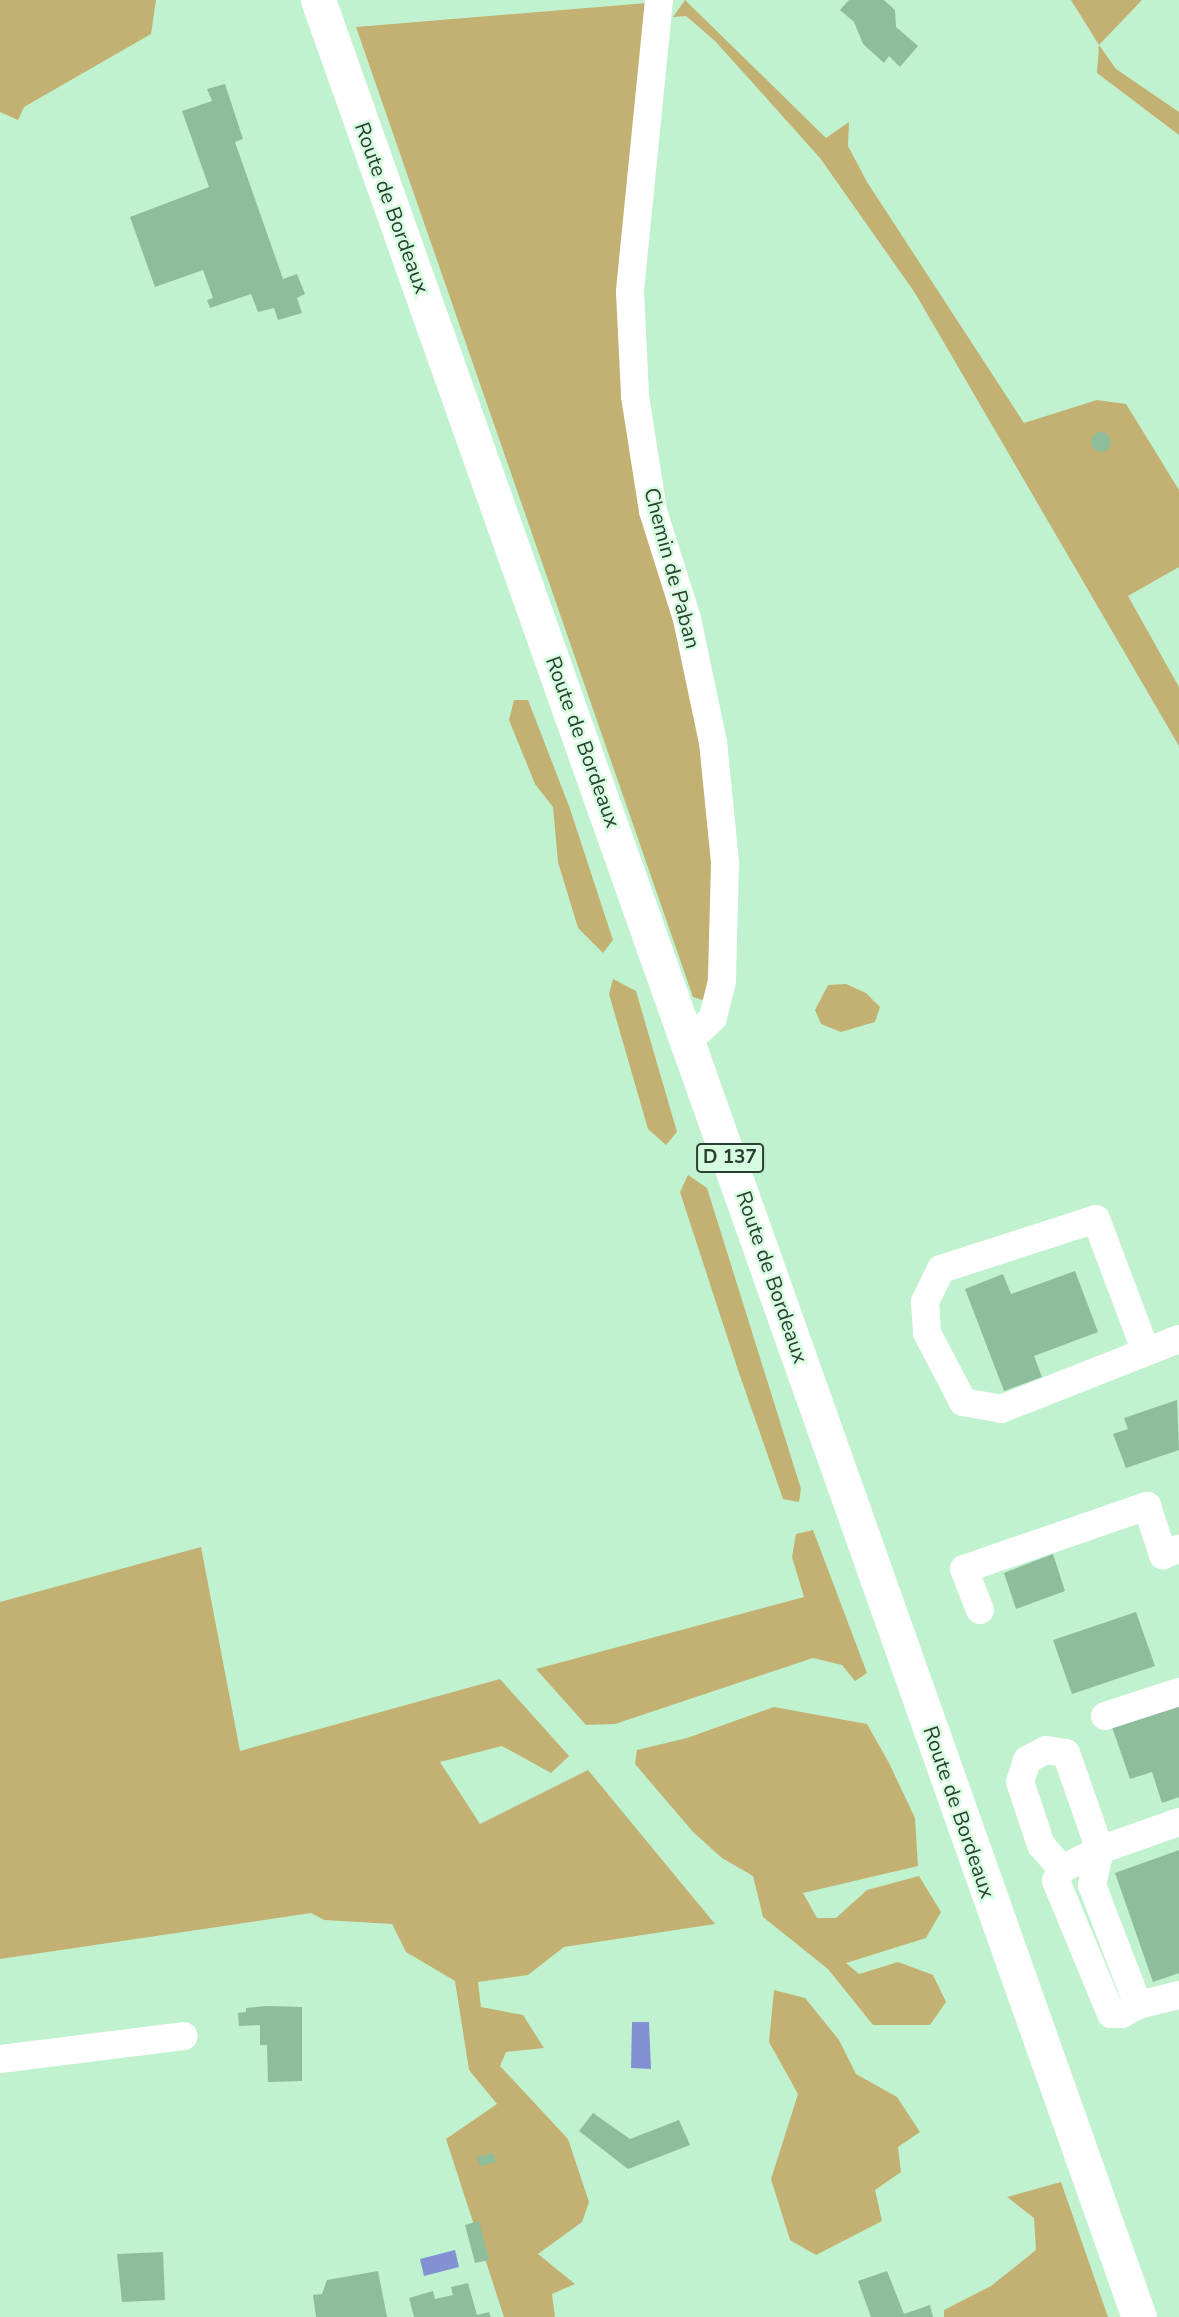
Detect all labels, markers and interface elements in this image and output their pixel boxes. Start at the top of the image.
street label: Route de Bordeaux [349,119,435,297]
street label: Chemin de Paban [638,485,706,651]
street label: Route de Bordeaux [540,653,626,831]
road number: D 137 [695,1142,765,1174]
street label: Route de Bordeaux [731,1188,813,1366]
street label: Route de Bordeaux [918,1723,1000,1901]

